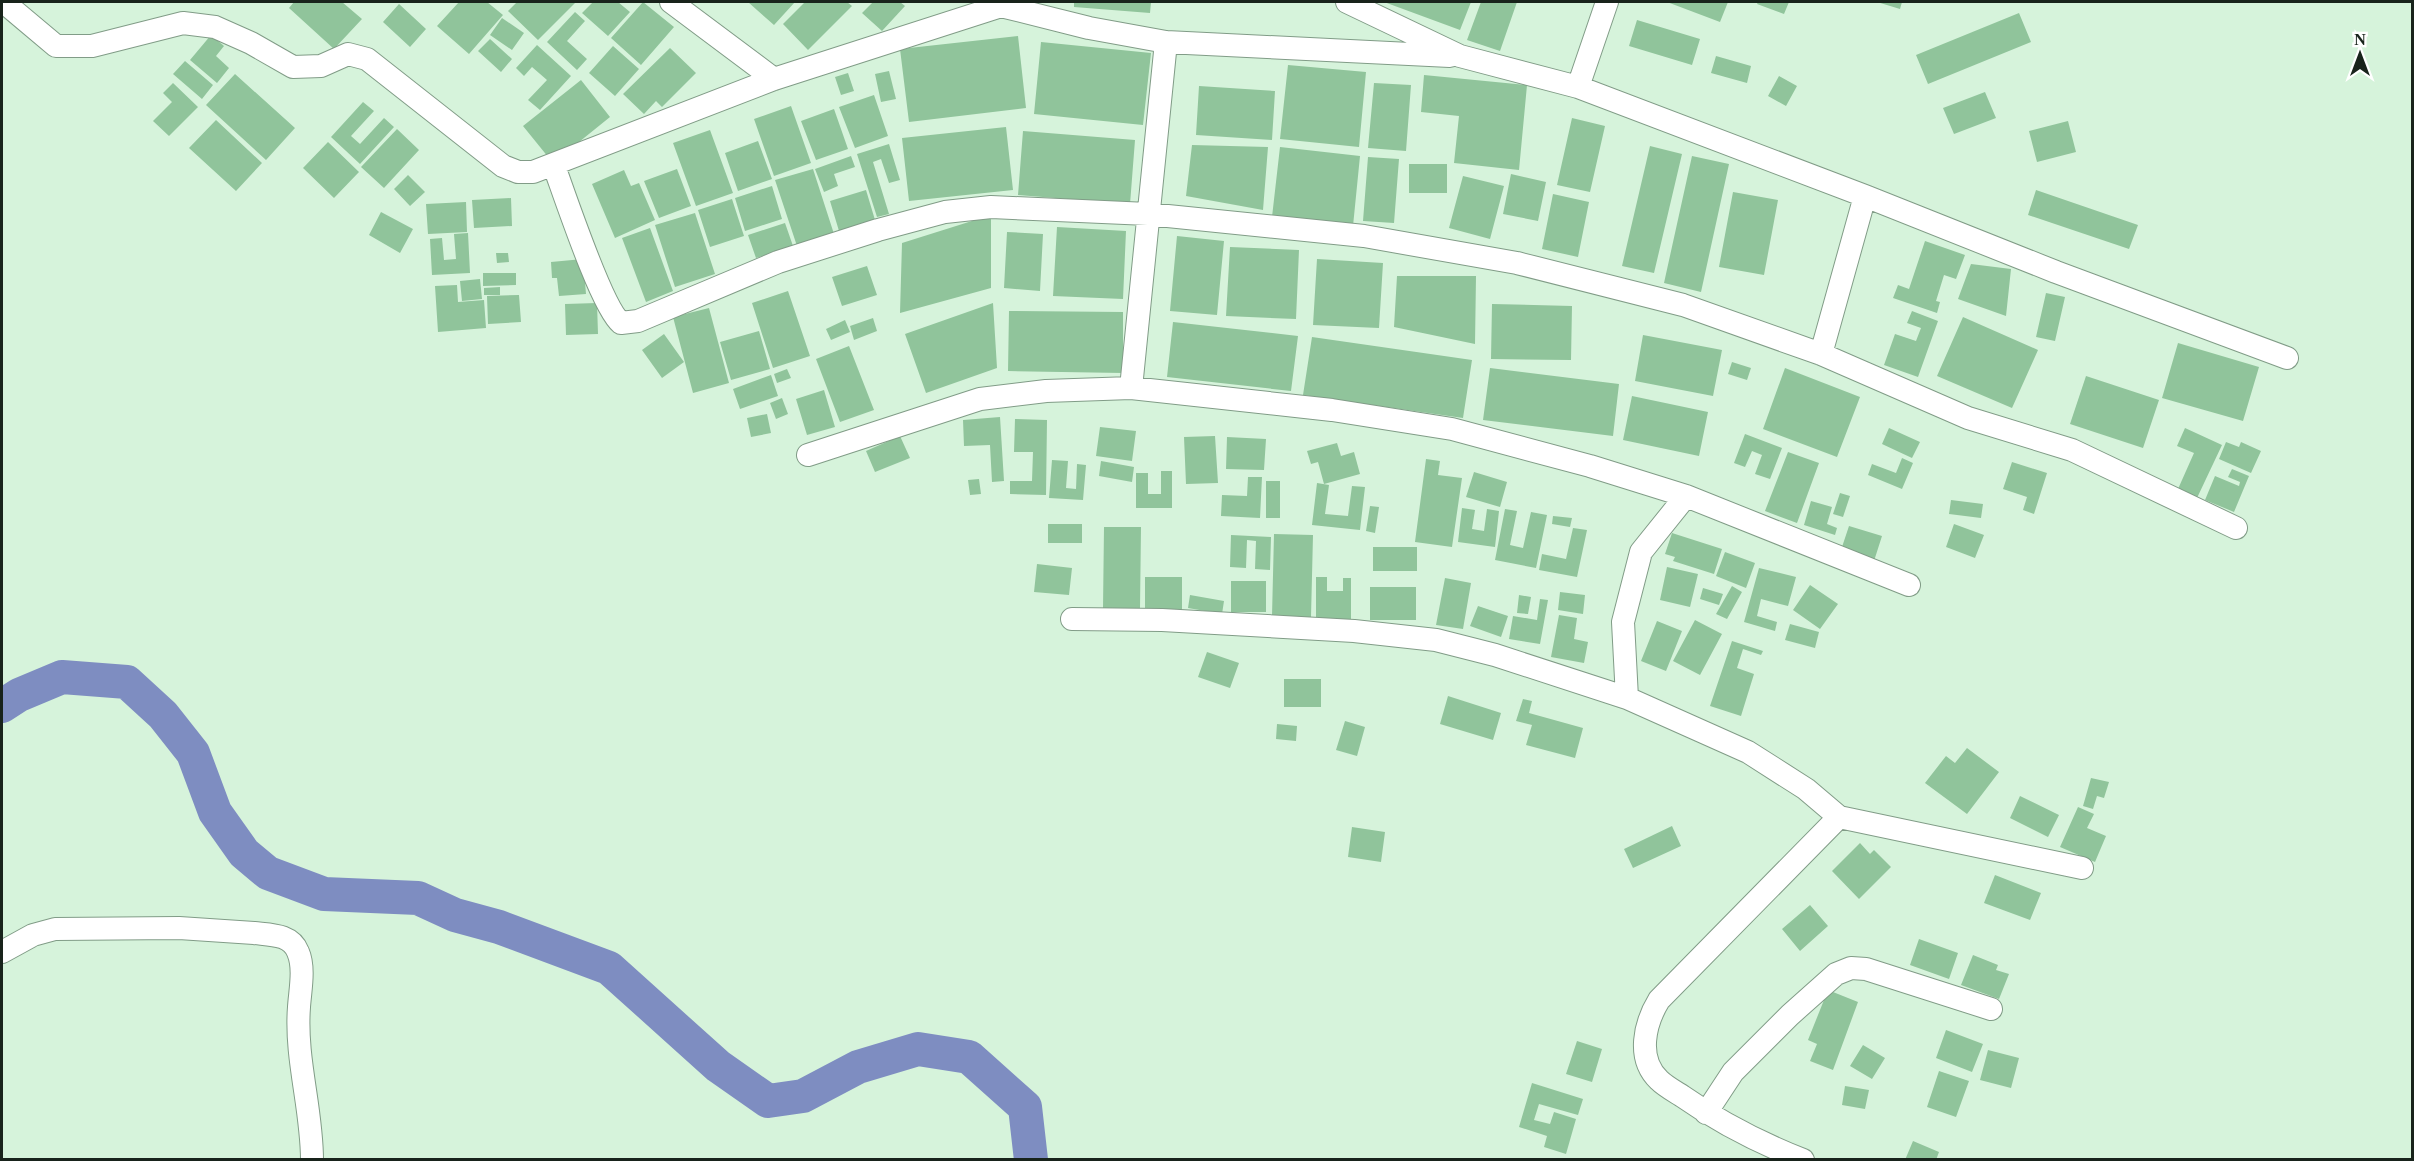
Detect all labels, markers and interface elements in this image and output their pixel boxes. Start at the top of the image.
north arrow [2330,24,2390,84]
text: N [2354,31,2366,48]

